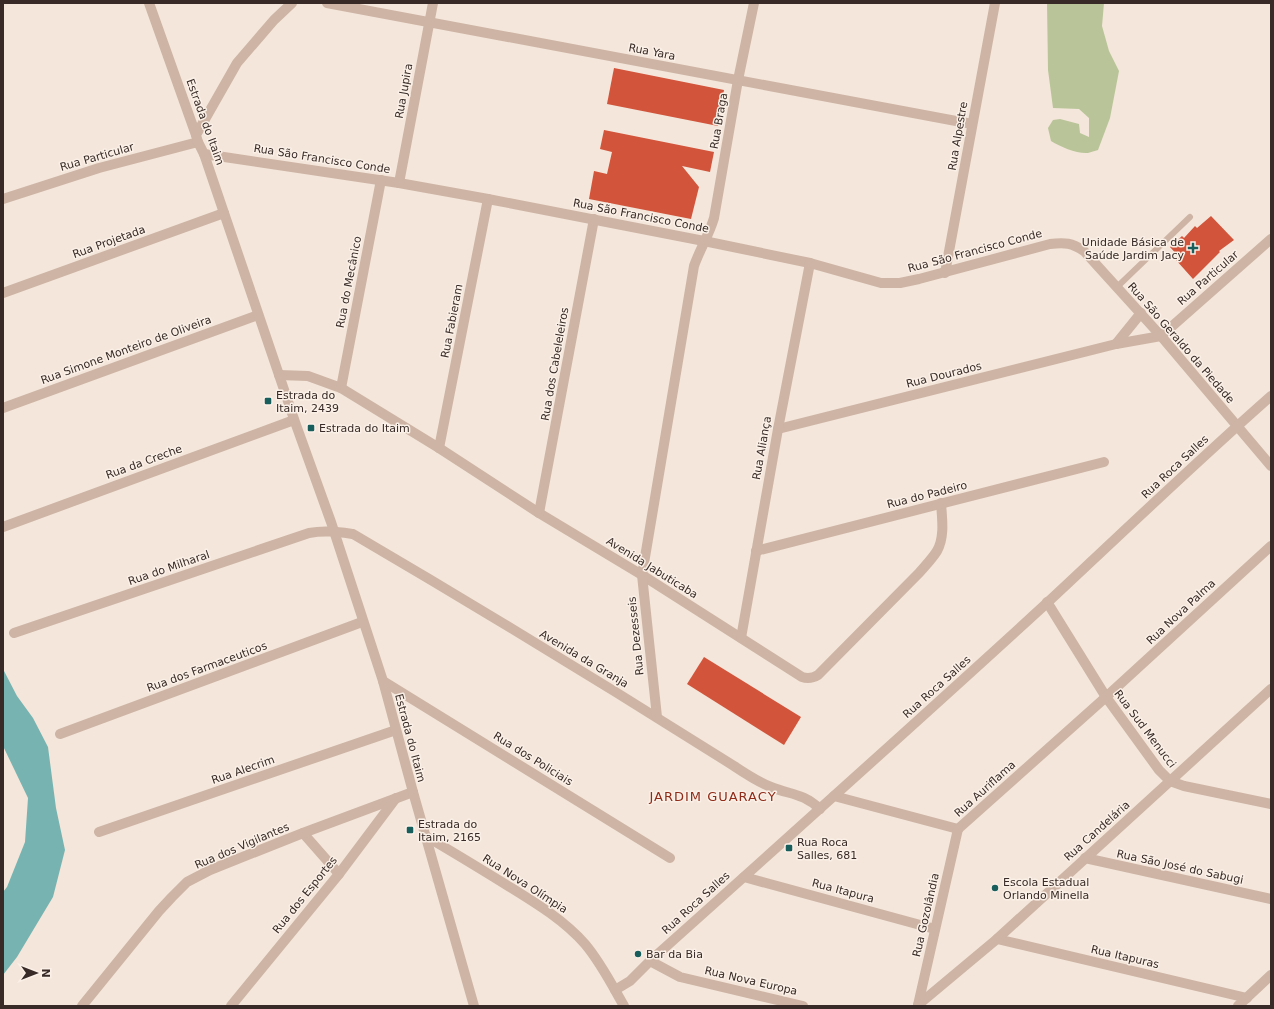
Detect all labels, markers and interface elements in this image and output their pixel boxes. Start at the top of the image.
street label: Rua Yara [627,41,677,63]
street label: Rua Jupira [393,62,415,120]
street label: Estrada do Itaim [183,77,227,167]
street label: Rua Braga [708,92,730,150]
street label: Rua Alpestre [946,100,971,171]
street label: Rua Particular [58,140,136,174]
street label: Rua São Francisco Conde [253,142,392,176]
street label: Rua São Francisco Conde [572,196,710,236]
street label: Rua Projetada [71,223,147,261]
street label: Rua São Francisco Conde [907,227,1044,275]
street label: Rua do Mecânico [334,235,364,329]
place label: Unidade Básica de Saúde Jardim Jacy [1082,236,1184,262]
marker: Unidade Básica de Saúde Jardim Jacy [1187,242,1199,254]
street label: Rua Particular [1175,248,1241,308]
street label: Rua São Geraldo da Piedade [1125,280,1237,406]
street label: Rua Fabieram [438,283,466,359]
street label: Rua dos Cabeleleiros [539,306,571,422]
street label: Rua Simone Monteiro de Oliveira [39,313,213,387]
street label: Rua Dourados [905,359,983,391]
place label: Estrada do Itaim, 2439 [276,389,339,415]
marker: Estrada do Itaim, 2439 [263,396,273,406]
street label: Rua Aliança [750,415,774,481]
place label: Estrada do Itaim [319,422,410,435]
marker: Estrada do Itaim [306,423,316,433]
street label: Rua Roca Salles [1139,432,1211,501]
street label: Rua da Creche [104,442,184,482]
street label: Rua do Padeiro [886,479,969,511]
street label: Avenida Jabuticaba [604,535,700,601]
street label: Rua do Milharal [127,548,211,588]
street label: Rua Nova Palma [1144,577,1218,647]
street label: Rua Dezesseis [625,596,647,676]
street label: Avenida da Granja [537,627,631,691]
street label: Rua dos Farmaceuticos [145,639,269,695]
street label: Rua Roca Salles [900,653,974,721]
street label: Rua Sud Menucci [1111,687,1179,771]
street label: Estrada do Itaim [392,692,428,784]
street label: Rua dos Policiais [491,729,575,789]
street label: Rua Alecrim [210,753,276,787]
street label: Rua Auriflama [952,758,1018,820]
district label: JARDIM GUARACY [648,789,777,804]
street label: Rua Candelária [1062,798,1132,864]
place label: Estrada do Itaim, 2165 [418,818,481,844]
street label: Rua dos Vigilantes [193,820,291,872]
marker: Estrada do Itaim, 2165 [405,825,415,835]
place label: Rua Roca Salles, 681 [797,836,857,862]
marker: Rua Roca Salles, 681 [784,843,794,853]
street label: Rua São José do Sabugi [1115,847,1245,887]
street label: Rua Nova Olímpia [480,852,570,916]
street label: Rua dos Esportes [270,854,340,936]
street label: Rua Roca Salles [659,869,733,937]
street label: Rua Gozolândia [910,872,942,958]
street label: Rua Itapura [810,876,876,906]
place label: Escola Estadual Orlando Minella [1003,876,1089,902]
marker: Escola Estadual Orlando Minella [990,883,1000,893]
street label: Rua Itapuras [1090,943,1161,971]
place label: Bar da Bia [646,948,703,961]
marker: Bar da Bia [633,949,643,959]
north arrow [16,953,56,993]
street label: Rua Nova Europa [703,964,799,998]
text: N [39,968,52,978]

